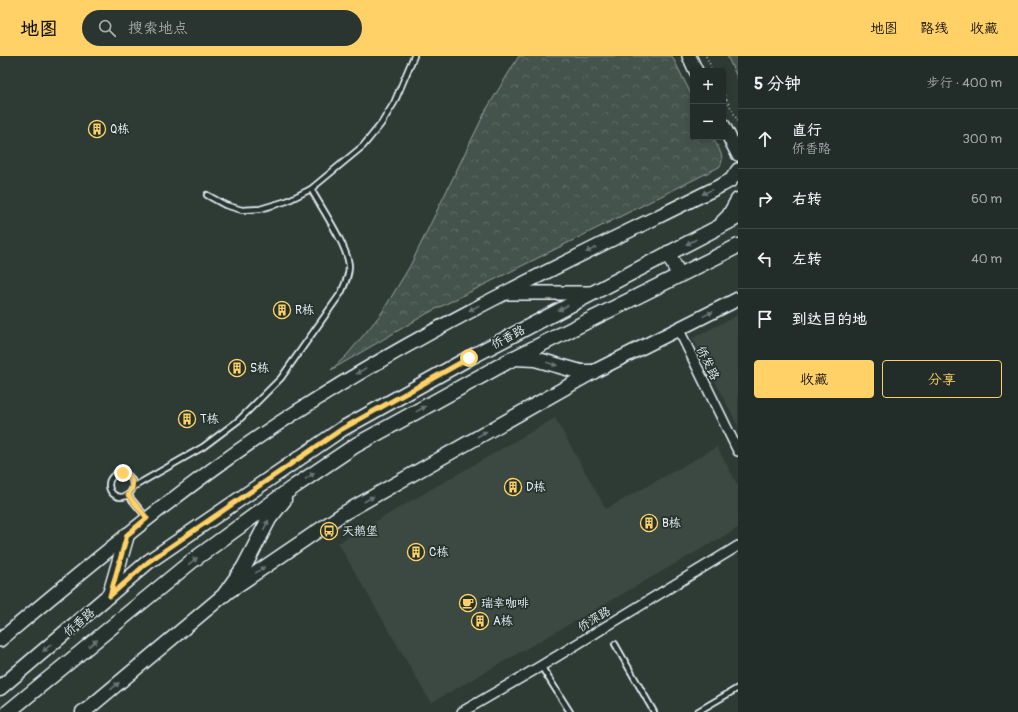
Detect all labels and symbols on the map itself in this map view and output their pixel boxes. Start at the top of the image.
building icon: Q栋 [87,119,107,139]
place label: Q栋 [110,122,129,137]
one-way arrow [701,189,713,195]
one-way arrow [685,238,697,245]
one-way arrow [585,247,596,253]
building icon: R栋 [272,300,292,320]
place label: R栋 [295,303,314,318]
one-way arrow [469,305,480,312]
one-way arrow [558,305,569,311]
one-way arrow [702,310,714,317]
street label: 侨香路 [489,322,528,353]
street label: 侨发路 [693,344,722,383]
route start [460,349,478,367]
building icon: S栋 [227,358,247,378]
place label: S栋 [250,361,269,376]
one-way arrow [547,361,559,367]
one-way arrow [355,368,367,375]
one-way arrow [415,406,427,413]
building icon: T栋 [177,409,197,429]
place label: T栋 [200,412,219,427]
one-way arrow [476,431,488,438]
route end [114,464,132,482]
one-way arrow [304,472,315,480]
building icon: D栋 [503,477,523,497]
place label: D栋 [526,480,546,495]
one-way arrow [363,496,375,503]
building icon: B栋 [639,513,659,533]
place label: B栋 [662,516,681,531]
one-way arrow [263,519,269,531]
bus stop icon: 天鹅堡 [319,521,339,541]
place label: 天鹅堡 [342,524,378,539]
building icon: C栋 [406,542,426,562]
place label: C栋 [429,545,448,560]
one-way arrow [188,557,199,565]
one-way arrow [255,566,266,574]
cafe icon: 瑞幸咖啡 [458,593,478,613]
place label: 瑞幸咖啡 [481,596,529,611]
street label: 侨深路 [575,604,614,635]
street label: 侨香路 [61,605,98,640]
building icon: A栋 [470,611,490,631]
place label: A栋 [493,614,513,629]
one-way arrow [87,639,98,647]
one-way arrow [42,644,53,653]
one-way arrow [110,681,120,690]

